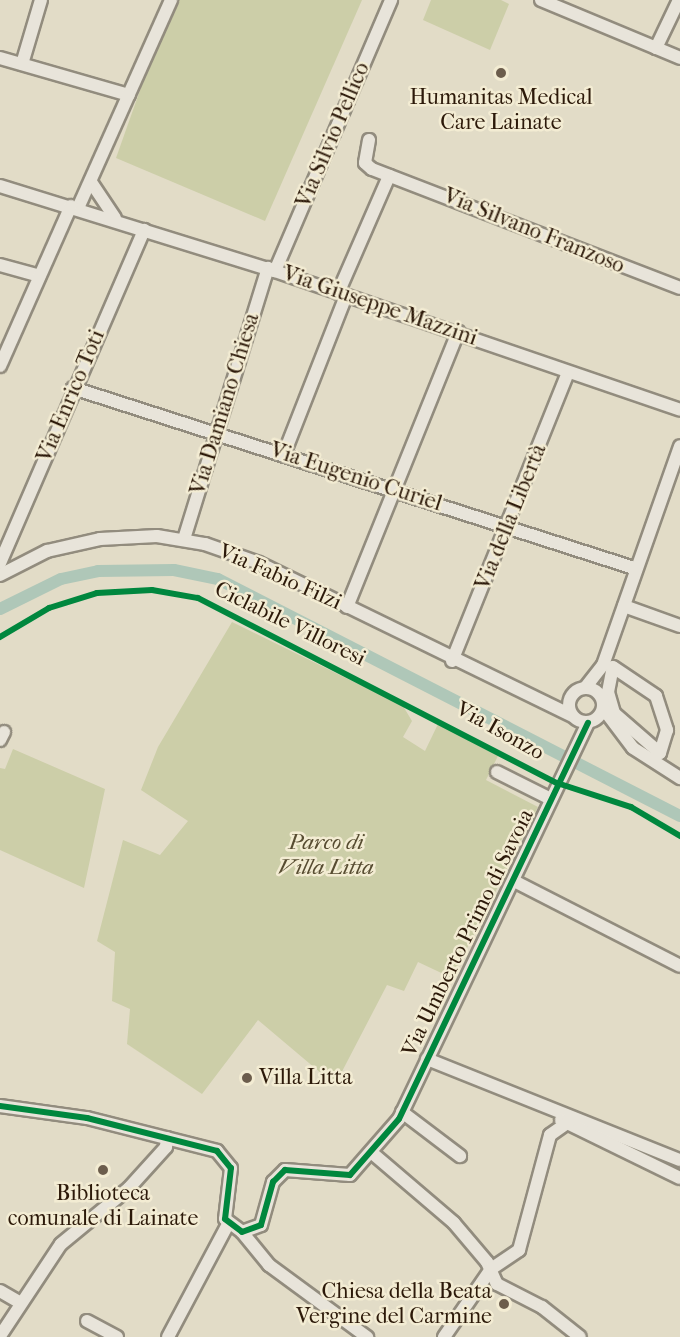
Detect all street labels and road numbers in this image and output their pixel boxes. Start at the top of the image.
street label: Via Silvio Pellico [290,58,376,212]
street label: Via Silvano Franzoso [440,183,628,279]
street label: Via Giuseppe Mazzini [279,260,481,352]
street label: Via Damiano Chiesa [185,310,265,498]
street label: Via Enrico Toti [31,326,111,466]
street label: Via Eugenio Curiel [267,437,445,517]
street label: Via della Libertà [470,440,552,594]
street label: Via Fabio Filzi [214,538,346,616]
street label: Ciclabile Villoresi [210,576,370,672]
street label: Via Isonzo [451,696,549,766]
street label: Via Umberto Primo di Savoia [396,805,540,1061]

